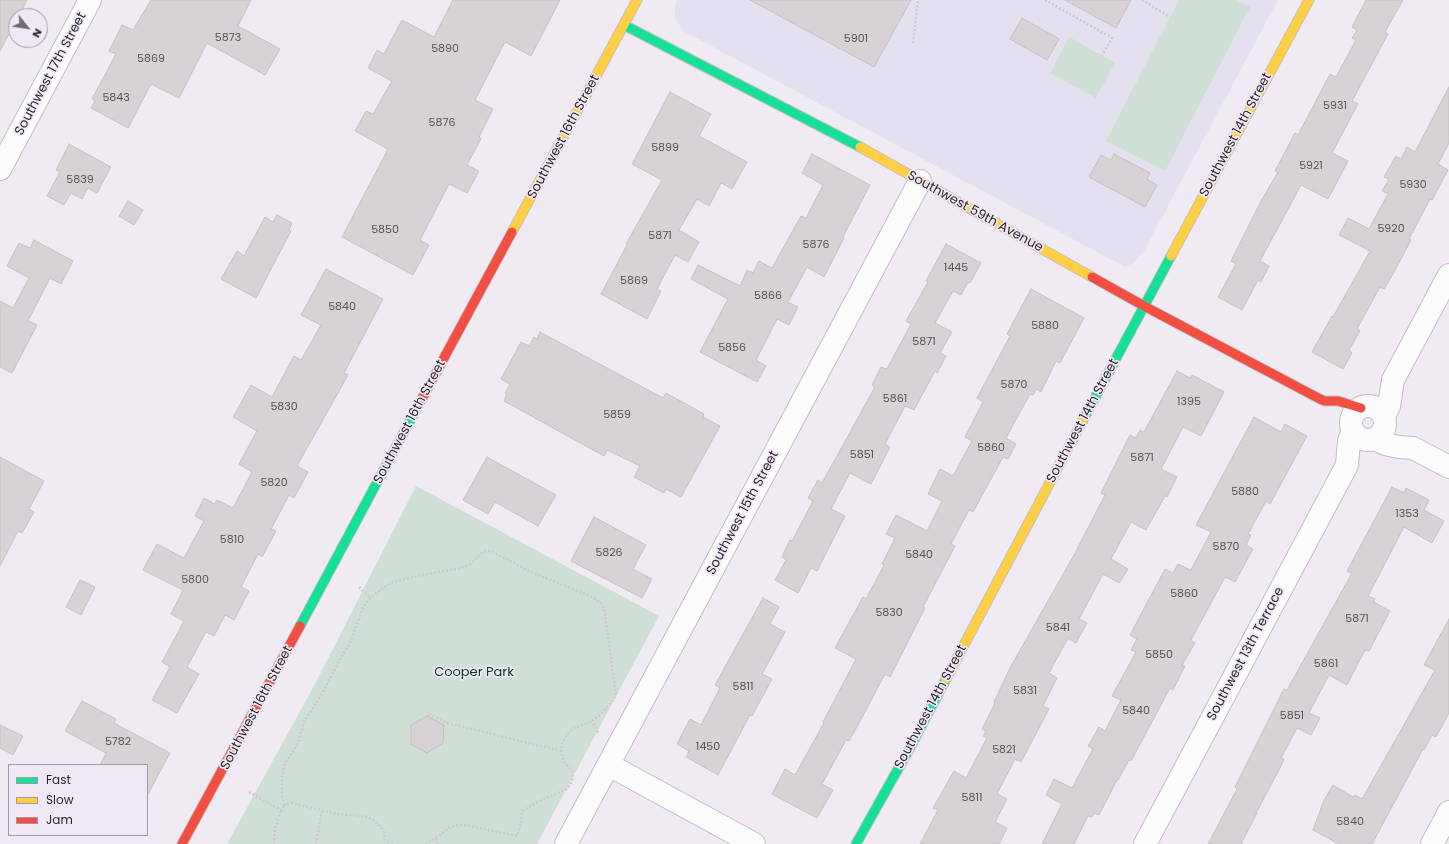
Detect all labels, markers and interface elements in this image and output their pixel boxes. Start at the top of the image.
north arrow [8,8,48,48]
street label: Southwest 17th Street [12,10,90,138]
text: N [29,26,47,41]
house number: 5873 [215,31,241,45]
house number: 5901 [844,32,868,46]
house number: 5890 [431,42,459,56]
house number: 5869 [137,52,165,66]
street label: Southwest 14th Street [1197,70,1275,200]
street label: Southwest 16th Street [525,72,603,202]
house number: 5843 [102,91,130,105]
house number: 5931 [1323,99,1347,113]
house number: 5876 [429,116,455,130]
house number: 5899 [651,141,679,155]
house number: 5921 [1299,159,1323,173]
street label: Southwest 59th Avenue [904,168,1046,256]
house number: 5839 [66,173,94,187]
house number: 5930 [1399,178,1427,192]
house number: 5920 [1377,222,1405,236]
house number: 5850 [371,223,399,237]
house number: 5871 [648,229,672,243]
house number: 5876 [803,238,829,252]
house number: 1445 [944,261,968,275]
house number: 5869 [620,274,648,288]
house number: 5866 [754,289,782,303]
house number: 5840 [328,300,356,314]
house number: 5880 [1031,319,1059,333]
house number: 5871 [912,335,936,349]
house number: 5856 [718,341,746,355]
street label: Southwest 14th Street [1044,356,1122,486]
street label: Southwest 16th Street [371,357,449,487]
house number: 5870 [1001,378,1027,392]
house number: 5861 [883,392,907,406]
house number: 1395 [1177,395,1201,409]
house number: 5830 [270,400,298,414]
house number: 5859 [603,408,631,422]
house number: 5860 [977,441,1005,455]
street label: Southwest 15th Street [704,448,782,578]
house number: 5851 [850,448,874,462]
house number: 5871 [1130,451,1154,465]
house number: 5820 [260,476,288,490]
house number: 5880 [1231,485,1259,499]
house number: 1353 [1395,507,1419,521]
house number: 5810 [220,533,244,547]
house number: 5870 [1213,540,1239,554]
house number: 5826 [595,546,623,560]
house number: 5840 [905,548,933,562]
house number: 5800 [181,573,209,587]
street label: Southwest 13th Terrace [1204,585,1288,723]
house number: 5860 [1170,587,1198,601]
house number: 5830 [875,606,903,620]
house number: 5871 [1345,612,1369,626]
house number: 5841 [1046,621,1070,635]
street label: Southwest 14th Street [892,642,970,772]
street label: Southwest 16th Street [218,643,296,773]
house number: 5850 [1145,648,1173,662]
house number: 5861 [1314,657,1338,671]
park label: Cooper Park [434,665,514,681]
house number: 5811 [733,680,753,694]
house number: 5831 [1013,684,1037,698]
house number: 5840 [1122,704,1150,718]
house number: 5851 [1280,709,1304,723]
house number: 5782 [105,735,131,749]
house number: 1450 [696,740,720,754]
house number: 5821 [992,743,1016,757]
legend [8,764,148,836]
text: Fast [46,771,71,788]
text: Slow [46,791,74,808]
house number: 5811 [962,791,982,805]
text: Jam [46,811,73,828]
house number: 5840 [1336,815,1364,829]

